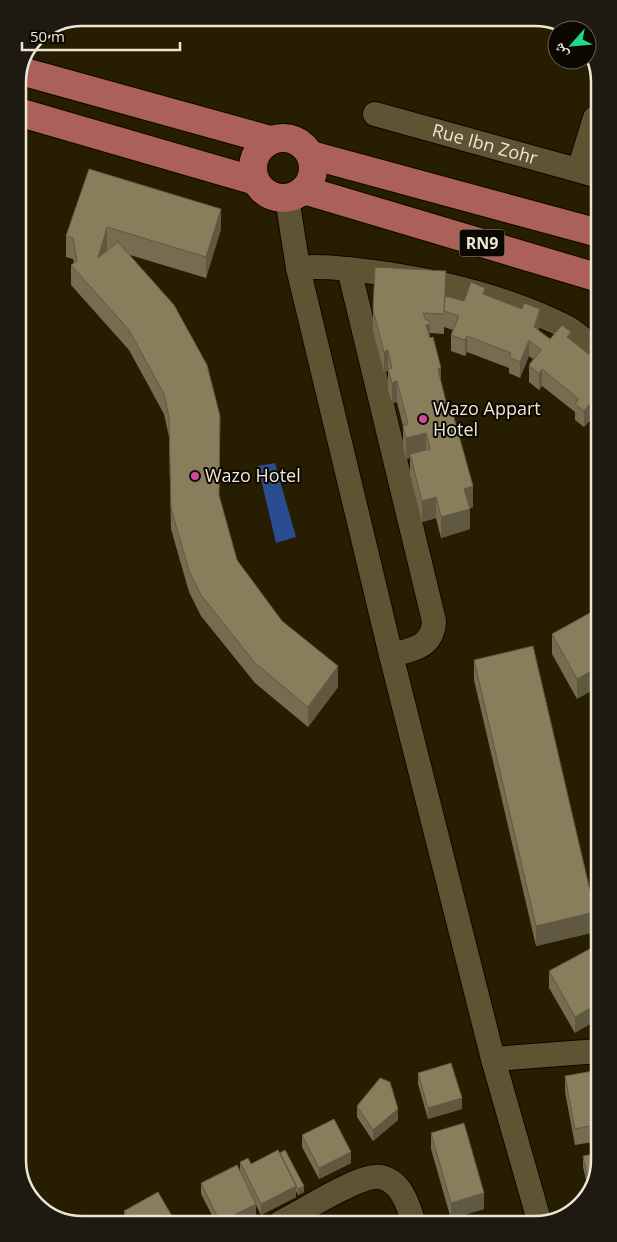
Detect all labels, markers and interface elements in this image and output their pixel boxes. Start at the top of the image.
scale bar [22,20,180,52]
north arrow [547,20,597,70]
text: 50 m [30,26,65,46]
text: ش [548,40,572,62]
street label: Rue Ibn Zohr [430,117,541,170]
road number: RN9 [460,230,504,256]
place label: Wazo Appart Hotel [433,396,541,441]
marker: Wazo Appart Hotel [417,413,429,425]
place label: Wazo Hotel [205,463,301,487]
marker: Wazo Hotel [189,470,201,482]

